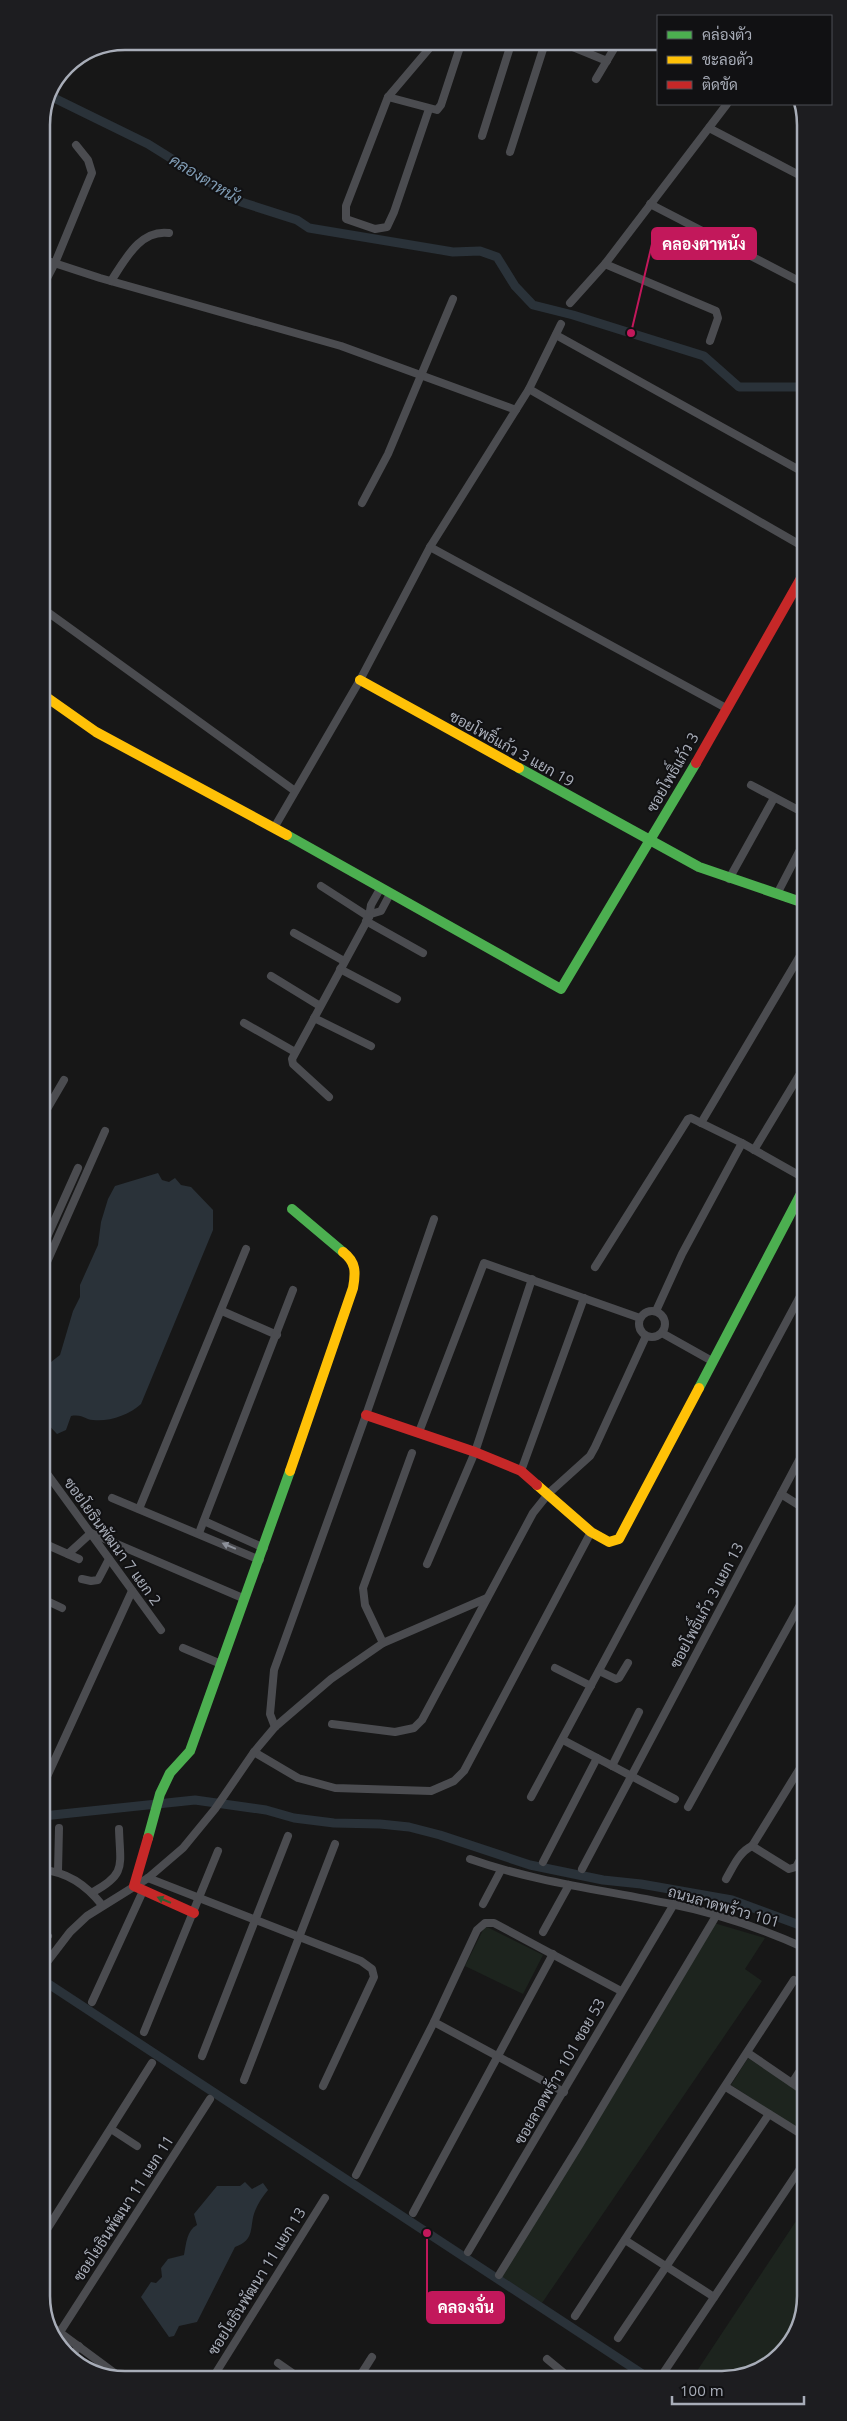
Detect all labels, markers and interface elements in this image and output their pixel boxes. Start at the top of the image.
legend [657,15,832,105]
text: คล่องตัว [702,24,752,44]
text: ชะลอตัว [702,49,753,69]
text: ติดขัด [702,74,738,94]
water label: คลองตาหนัง [166,149,246,209]
callout: คลองตาหนัง [652,228,756,259]
text: คลองตาหนัง [662,233,746,255]
street label: ซอยโพธิ์แก้ว 3 แยก 19 [446,702,580,791]
street label: ซอยโพธิ์แก้ว 3 [637,726,703,815]
street label: ซอยโยธินพัฒนา 7 แยก 2 [60,1473,166,1609]
street label: ซอยโพธิ์แก้ว 3 แยก 13 [661,1537,748,1671]
one-way arrow [222,1542,236,1550]
street label: ถนนลาดพร้าว 101 [666,1880,782,1932]
one-way arrow [156,1896,171,1904]
street label: ซอยลาดพร้าว 101 ซอย 53 [509,1994,609,2148]
street label: ซอยโยธินพัฒนา 11 แยก 11 [68,2131,178,2285]
street label: ซอยโยธินพัฒนา 11 แยก 13 [202,2203,310,2359]
callout: คลองจั่น [427,2292,504,2323]
text: คลองจั่น [438,2293,494,2318]
scale bar [672,2374,804,2406]
text: 100 m [680,2380,724,2400]

